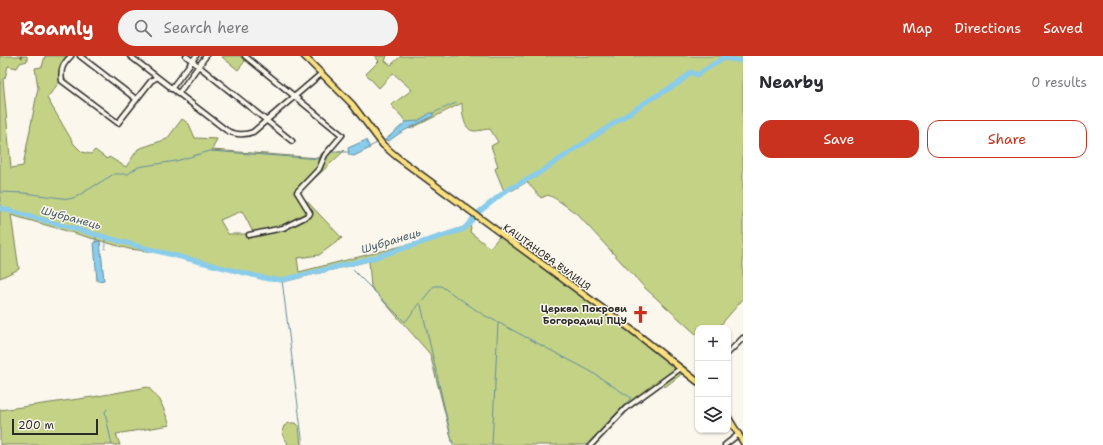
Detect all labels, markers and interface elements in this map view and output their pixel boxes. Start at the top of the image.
search box [118,10,398,46]
text: Roamly [20,16,94,41]
icon: search [132,17,154,39]
text: Search here [164,18,249,38]
text: Map [903,19,933,37]
text: Directions [955,19,1021,37]
text: Saved [1043,19,1083,37]
text: Nearby [759,71,824,93]
text: 0 results [1031,74,1087,91]
button: Save [759,120,919,158]
button: Share [927,120,1087,158]
water label: Шубранець [39,203,103,233]
street label: КАШТАНОВА ВУЛИЦЯ [501,221,593,293]
water label: Шубранець [359,225,423,257]
place label: Церква Покрови Богородиці ПЦУ [541,302,627,327]
church icon: Церква Покрови Богородиці ПЦУ [630,304,650,324]
map controls [695,325,731,433]
button: + [695,325,731,361]
button: − [695,361,731,397]
button: layers [695,397,731,433]
scale bar [12,417,98,436]
text: 200 m [18,418,54,433]

